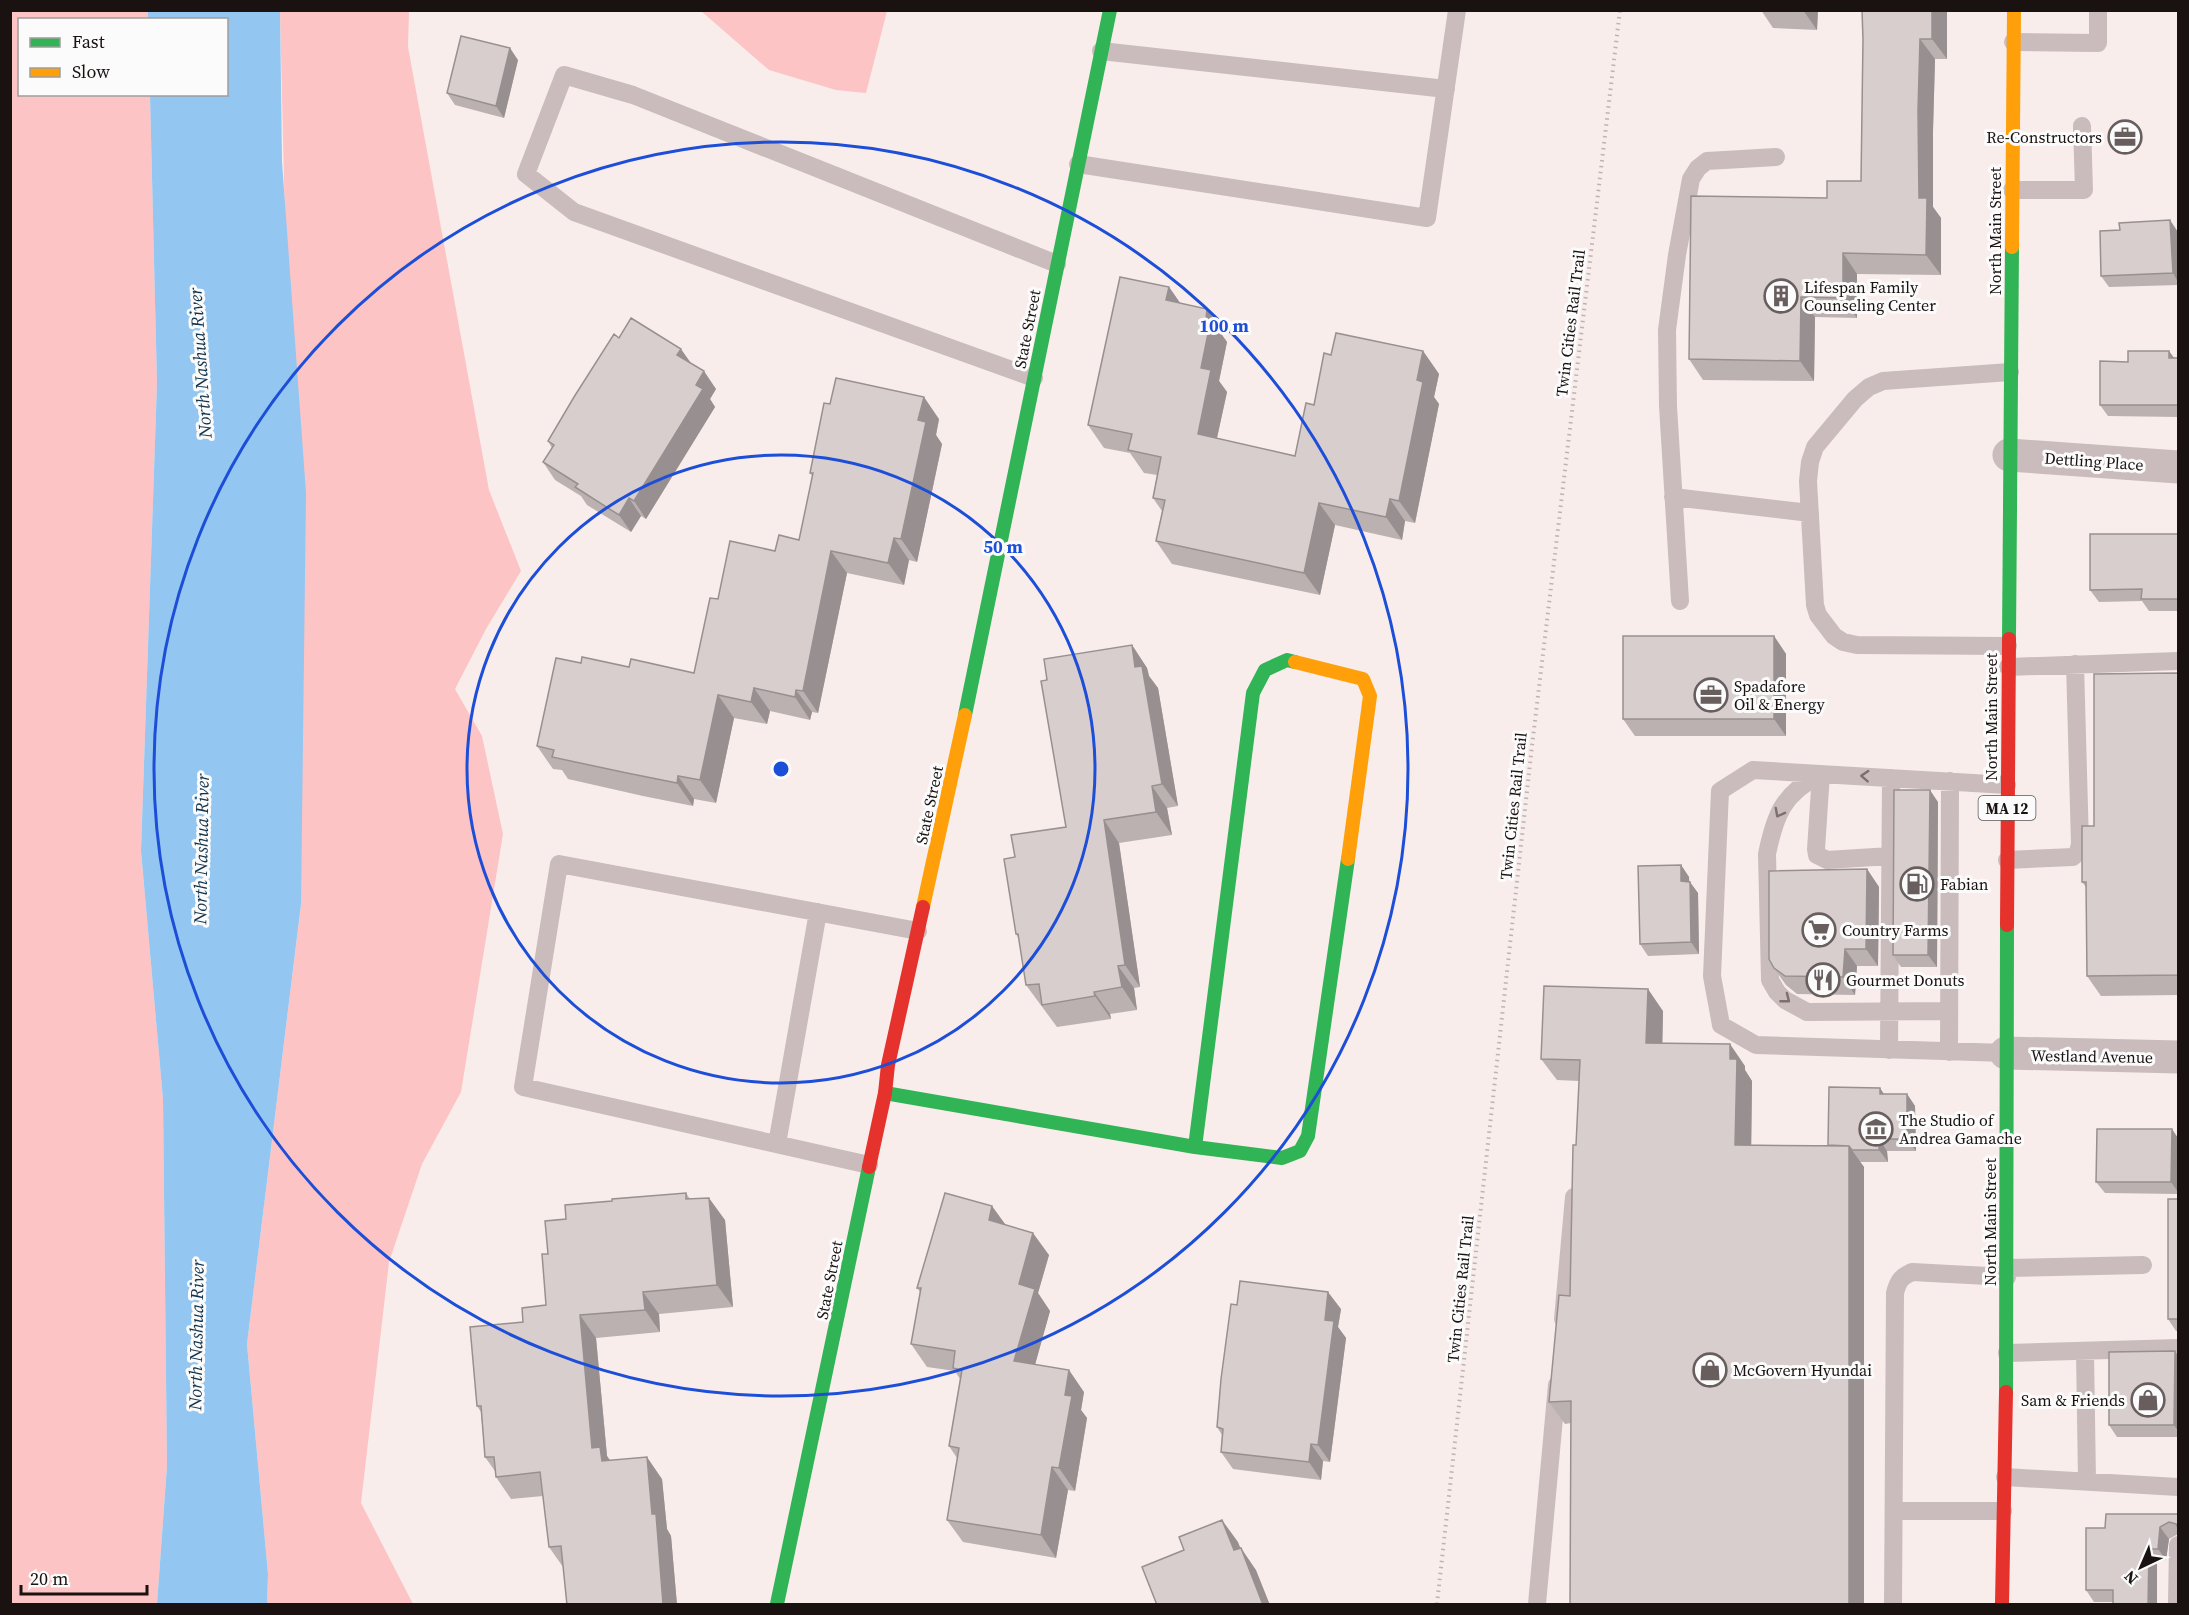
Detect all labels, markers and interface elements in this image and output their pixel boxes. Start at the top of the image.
legend [18,18,228,96]
text: Fast [72,29,105,54]
text: Slow [72,59,110,84]
office icon: Re-Constructors [2107,119,2143,155]
place label: Re-Constructors [1986,126,2102,148]
street label: North Main Street [1984,166,2006,295]
street label: Twin Cities Rail Trail [1550,248,1590,398]
place label: Lifespan Family Counseling Center [1804,276,1936,316]
building icon: Lifespan Family Counseling Center [1763,278,1799,314]
water label: North Nashua River [182,286,218,440]
street label: State Street [1009,287,1046,370]
text: 100 m [1199,313,1249,338]
street label: Dettling Place [2044,447,2144,475]
text: 50 m [983,534,1023,559]
street label: North Main Street [1980,652,2002,781]
place label: Spadafore Oil & Energy [1734,675,1825,715]
office icon: Spadafore Oil & Energy [1693,677,1729,713]
street label: Twin Cities Rail Trail [1494,731,1532,881]
centre of rings [771,759,791,779]
street label: State Street [910,763,948,846]
one-way arrow [1861,770,1870,783]
water label: North Nashua River [187,773,215,926]
road number: MA 12 [1978,796,2036,820]
one-way arrow [1775,807,1787,818]
fuel station icon: Fabian [1899,866,1935,902]
place label: Fabian [1940,873,1989,895]
supermarket icon: Country Farms [1801,912,1837,948]
place label: Country Farms [1842,919,1949,941]
restaurant icon: Gourmet Donuts [1805,962,1841,998]
place label: Gourmet Donuts [1846,969,1964,991]
one-way arrow [1779,992,1790,1003]
street label: Westland Avenue [2031,1044,2153,1068]
place label: The Studio of Andrea Gamache [1899,1109,2022,1149]
museum icon: The Studio of Andrea Gamache [1858,1111,1894,1147]
street label: North Main Street [1979,1157,2001,1286]
street label: Twin Cities Rail Trail [1441,1214,1479,1364]
street label: State Street [811,1238,848,1321]
water label: North Nashua River [182,1259,210,1412]
shop icon: McGovern Hyundai [1692,1352,1728,1388]
place label: McGovern Hyundai [1733,1359,1872,1381]
shop icon: Sam & Friends [2130,1382,2166,1418]
place label: Sam & Friends [2021,1389,2125,1411]
north arrow [2111,1537,2171,1597]
scale bar [21,1558,147,1596]
text: 20 m [30,1566,68,1591]
text: N [2118,1566,2142,1590]

